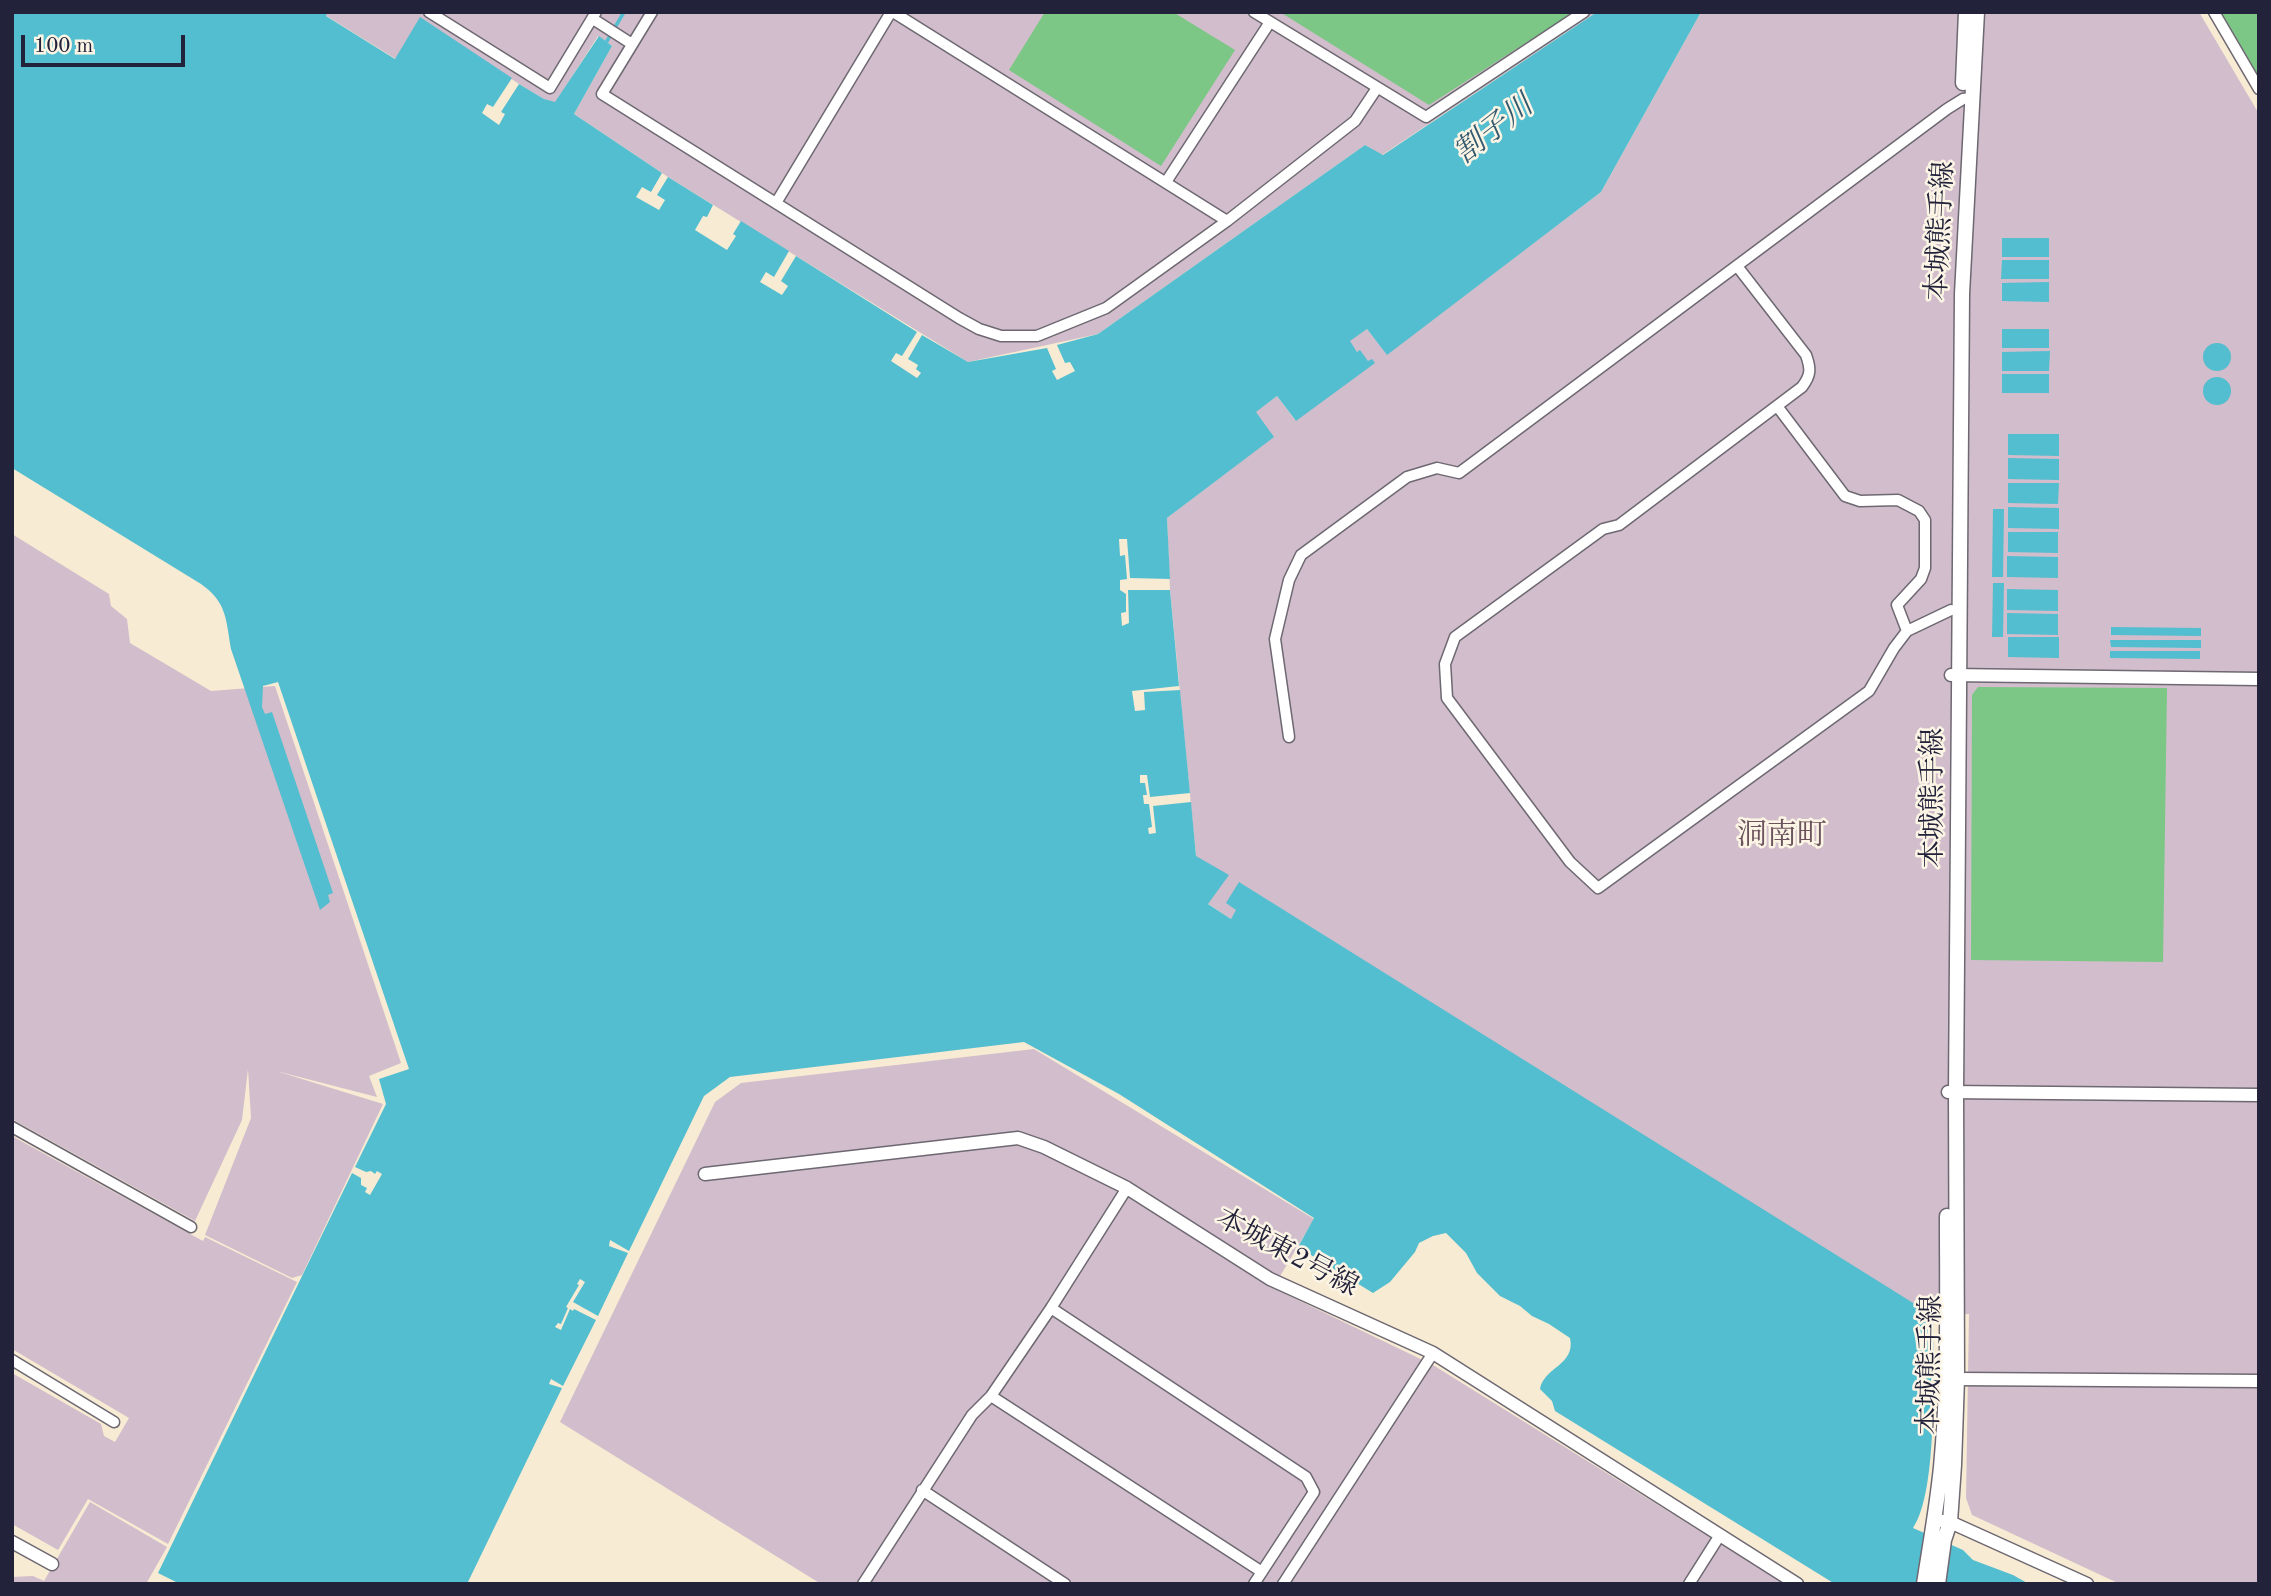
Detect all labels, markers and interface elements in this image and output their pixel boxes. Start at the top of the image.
scale bar [24,21,189,65]
text: 100 m [34,36,93,57]
water label: 割子川 [1447,88,1541,172]
street label: 本城熊手線 [1921,160,1961,302]
street label: 本城熊手線 [1917,728,1951,868]
district label: 洞南町 [1737,818,1827,854]
street label: 本城東2号線 [1210,1201,1364,1305]
street label: 本城熊手線 [1913,1295,1949,1435]

